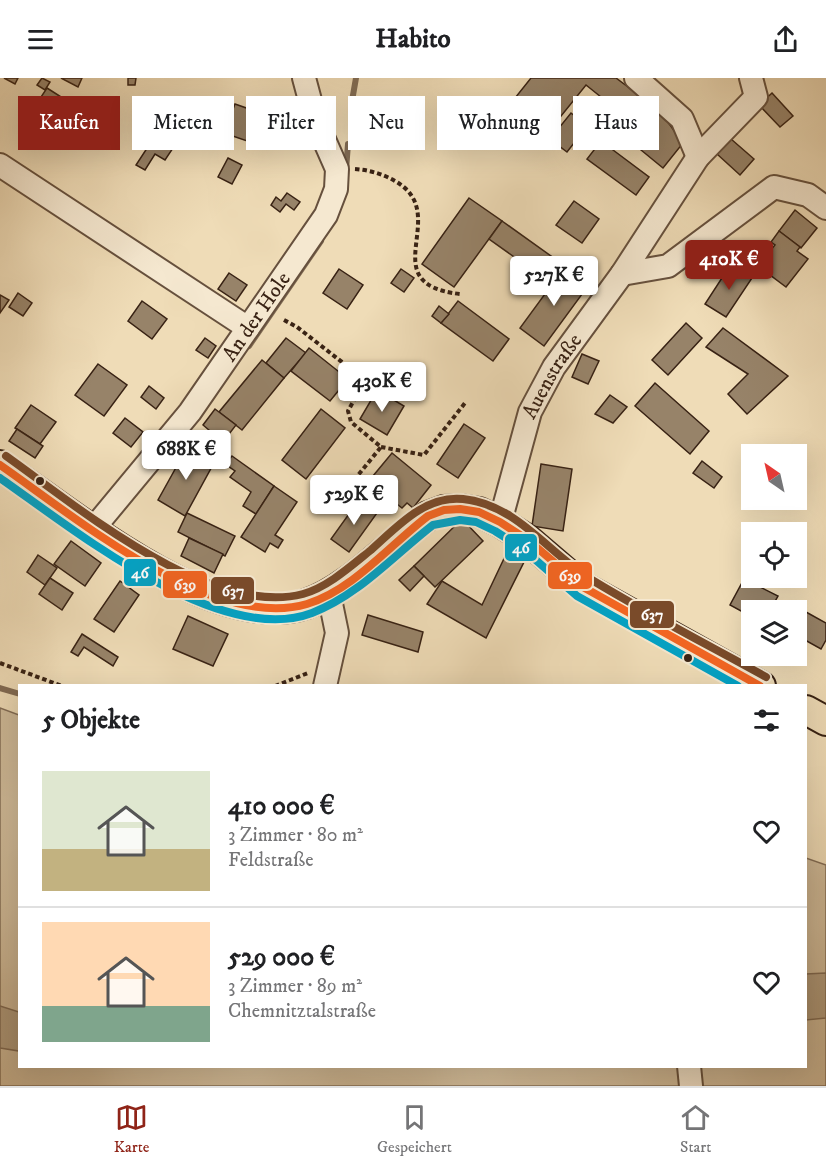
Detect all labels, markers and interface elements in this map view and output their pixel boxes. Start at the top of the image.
text: Habito [375,22,451,56]
icon: menu [24,23,57,56]
icon: share [769,23,802,56]
chip: Kaufen [18,96,120,150]
chip: Mieten [132,96,234,150]
chip: Filter [246,96,336,150]
chip: Neu [348,96,425,150]
chip: Wohnung [437,96,561,150]
chip: Haus [573,96,659,150]
pin: 410K € [680,240,778,291]
text: 410K € [699,247,759,272]
pin: 527K € [505,256,603,307]
text: 527K € [524,263,584,288]
street label: An der Hole [217,267,297,367]
street label: Auenstraße [517,329,588,424]
pin: 430K € [333,362,431,413]
text: 430K € [352,369,412,394]
pin: 688K € [137,430,235,481]
text: 688K € [156,437,216,462]
north arrow [741,444,807,510]
map controls [741,444,807,666]
unlabelled marker [34,475,46,487]
pin: 529K € [305,475,403,526]
text: 529K € [324,482,384,507]
button: locate [741,522,807,588]
line badge: 46 [504,533,538,562]
text: 46 [511,538,531,558]
line badge: 46 [123,558,157,587]
line badge: 639 [547,561,593,590]
text: 46 [130,563,150,583]
text: 639 [559,566,581,586]
line badge: 639 [162,570,208,599]
text: 639 [174,575,196,595]
line badge: 637 [210,576,255,605]
text: 637 [222,581,244,601]
line badge: 637 [629,600,675,629]
button: layers [741,600,807,666]
text: 637 [641,605,663,625]
unlabelled marker [682,652,694,664]
text: 5 Objekte [42,704,140,737]
icon: filters [750,704,783,737]
text: 410 000 € [228,790,335,823]
icon: home [90,795,162,867]
icon: heart [750,815,783,848]
text: 3 Zimmer · 80 m² [228,823,363,848]
text: Feldstraße [228,848,313,873]
text: 529 000 € [228,941,335,974]
icon: home [90,946,162,1018]
icon: heart [750,966,783,999]
text: 3 Zimmer · 89 m² [228,974,362,999]
text: Chemnitztalstraße [228,999,376,1024]
tab: Karte [114,1101,149,1157]
tab: Gespeichert [377,1101,452,1157]
tab: Start [679,1101,712,1157]

